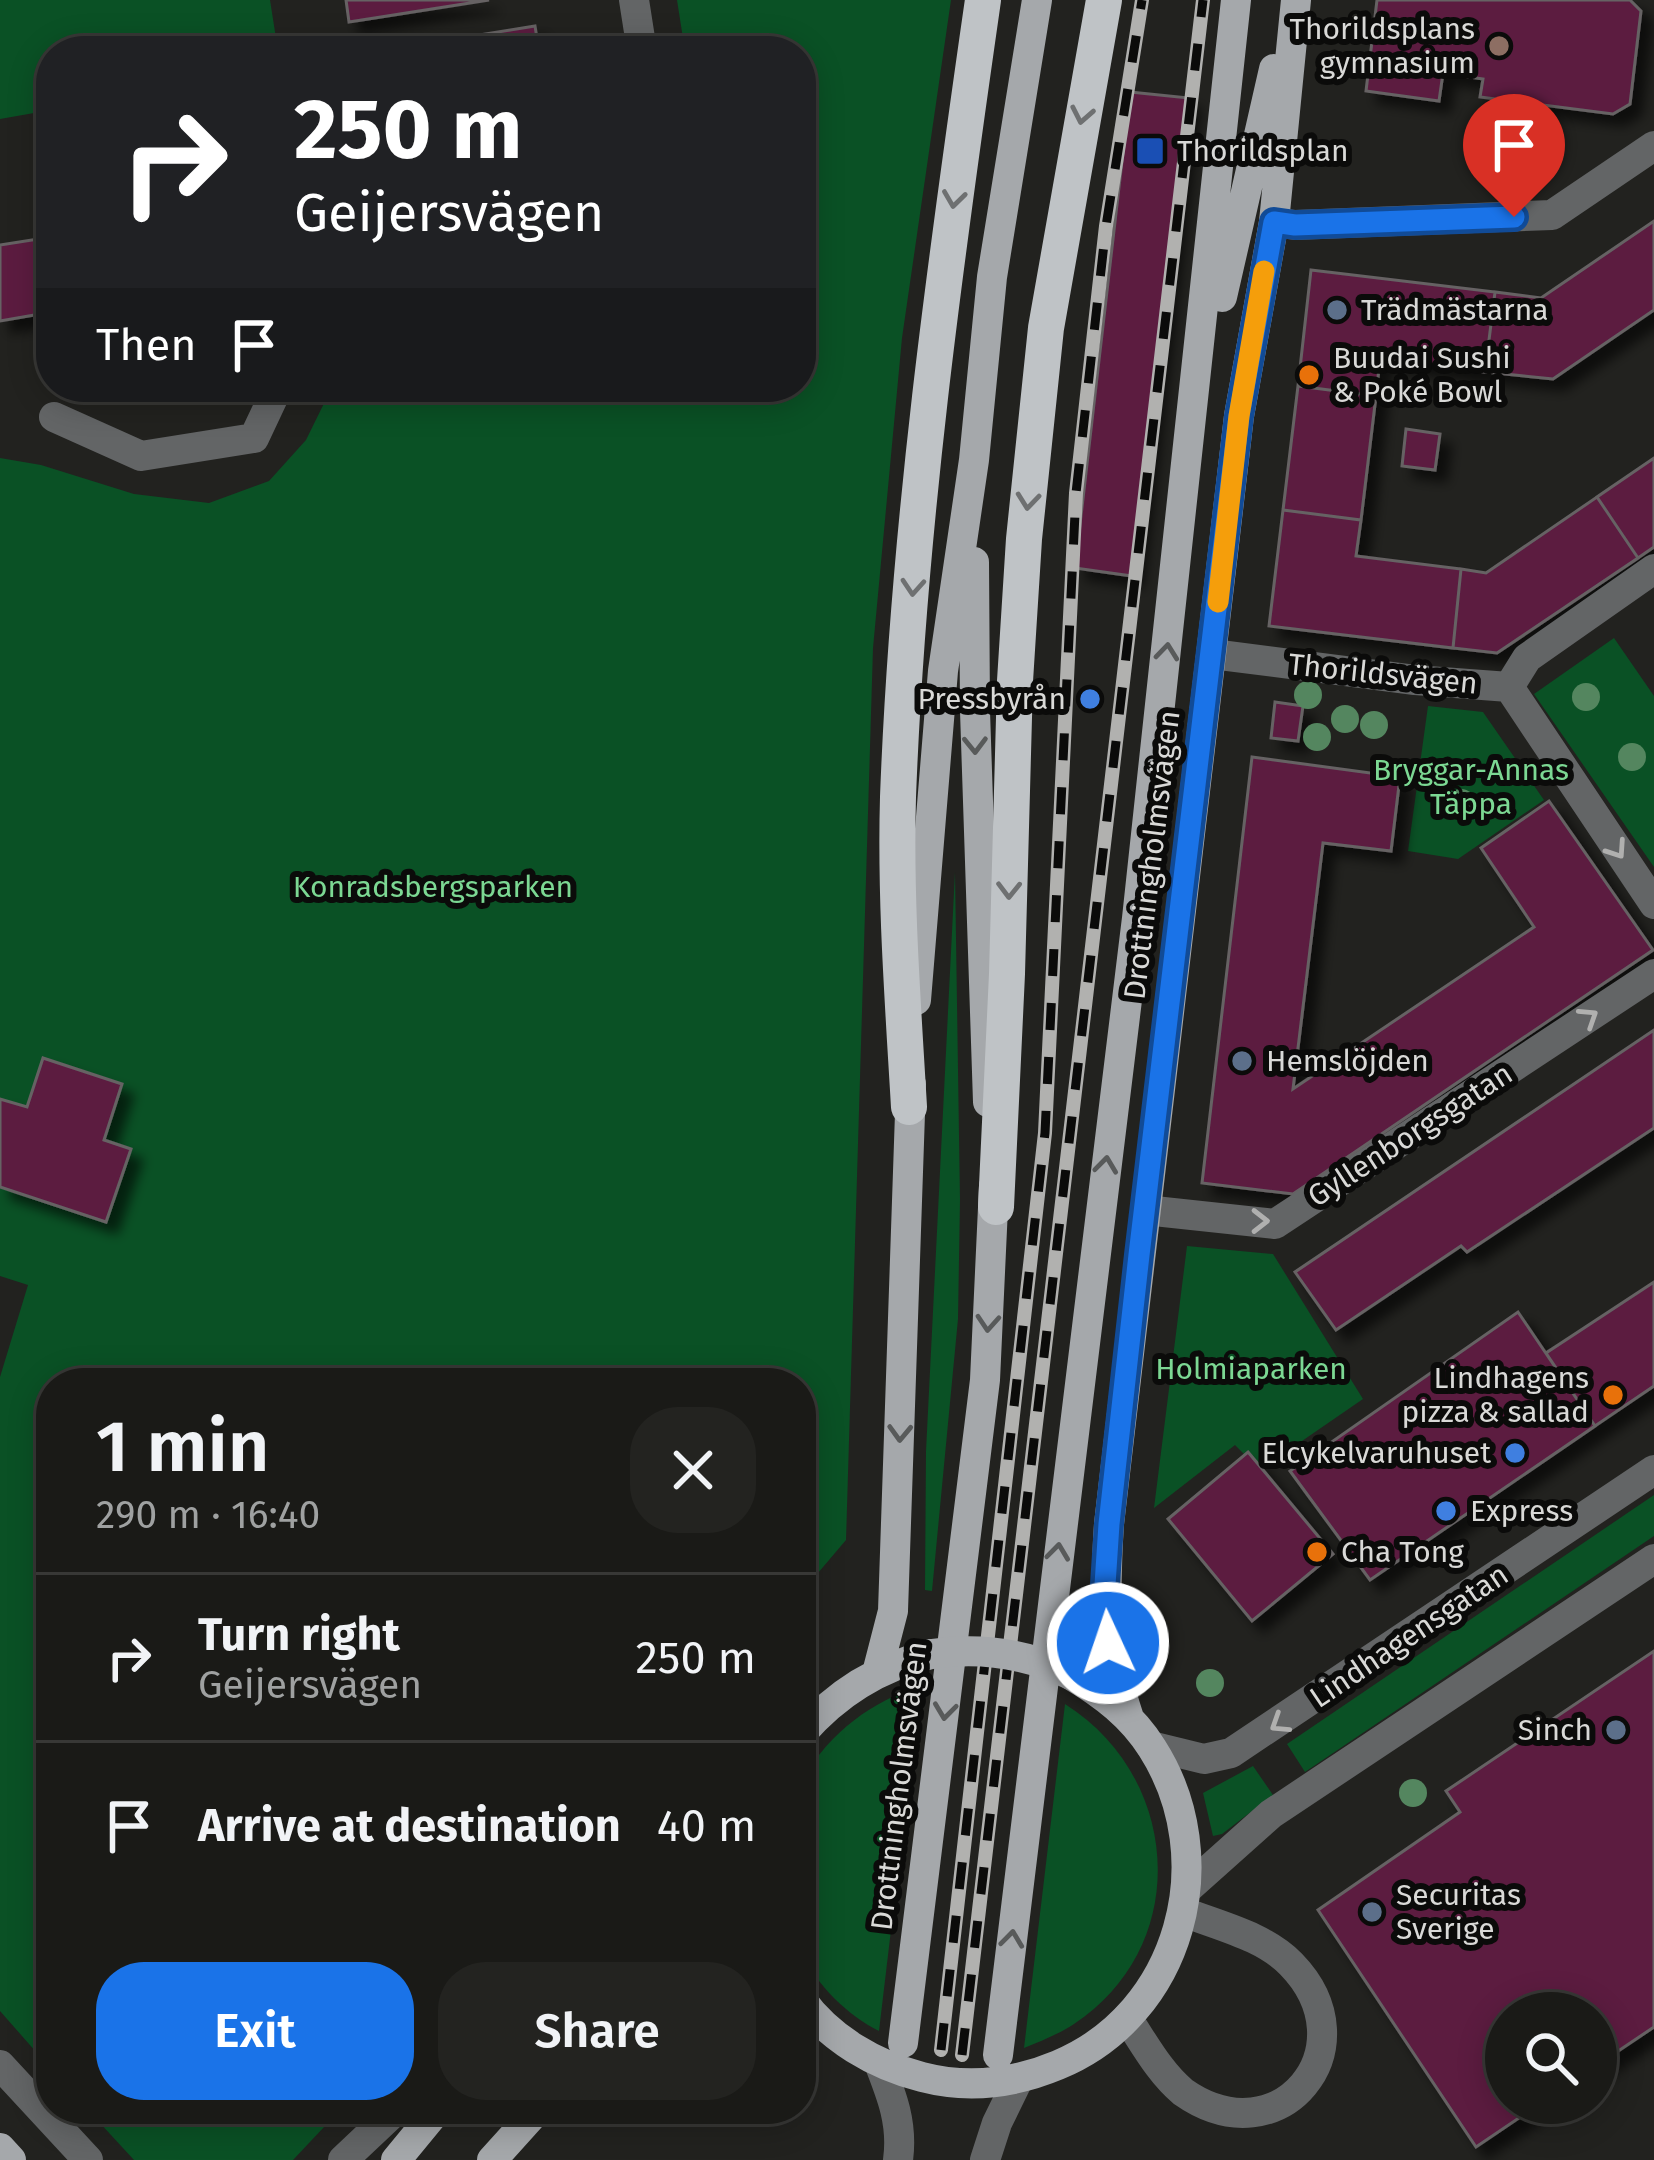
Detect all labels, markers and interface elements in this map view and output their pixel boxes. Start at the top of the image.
place label: Thorildsplans gymnasium [1289,11,1475,81]
marker: Thorildsplans gymnasium [1486,33,1512,59]
text: 250 m [294,79,522,180]
icon: right [96,84,252,240]
pin [1463,94,1565,217]
one-way arrow [1070,105,1096,125]
icon: arrive [1481,112,1547,178]
place label: Thorildsplan [1177,133,1349,169]
marker: Thorildsplan [1134,135,1166,167]
text: Geijersvägen [294,181,604,245]
one-way arrow [942,189,968,209]
place label: Trädmästarna [1361,292,1549,328]
marker: Trädmästarna [1324,297,1350,323]
icon: arrive [221,312,287,378]
text: Then [96,318,197,372]
place label: Buudai Sushi & Poké Bowl [1333,340,1511,410]
marker: Buudai Sushi & Poké Bowl [1296,362,1322,388]
one-way arrow [1016,492,1041,511]
one-way arrow [900,578,926,597]
one-way arrow [1153,642,1179,662]
street label: Thorildsvägen [1287,646,1479,702]
place label: Pressbyrån [918,681,1066,717]
marker: Pressbyrån [1077,686,1103,712]
street label: Drottningholmsvägen [1116,708,1188,1002]
one-way arrow [962,736,988,755]
park label: Bryggar-Annas Täppa [1373,752,1569,822]
one-way arrow [1603,837,1625,859]
park label: Konradsbergsparken [293,869,573,905]
one-way arrow [997,881,1023,900]
one-way arrow [1575,1009,1597,1031]
place label: Hemslöjden [1266,1043,1429,1079]
marker: Hemslöjden [1229,1048,1255,1074]
street label: Gyllenborgsgatan [1301,1055,1519,1215]
one-way arrow [1092,1155,1118,1174]
one-way arrow [1252,1208,1270,1234]
one-way arrow [975,1315,1001,1333]
park label: Holmiaparken [1155,1351,1347,1387]
place label: Lindhagens pizza & sallad [1401,1360,1589,1430]
marker: Lindhagens pizza & sallad [1600,1382,1626,1408]
text: 1 min [96,1404,269,1490]
button: close [630,1407,756,1533]
one-way arrow [887,1424,913,1443]
place label: Elcykelvaruhuset [1262,1435,1491,1471]
marker: Elcykelvaruhuset [1502,1440,1528,1466]
text: 290 m · 16:40 [96,1492,320,1538]
place label: Express [1470,1493,1573,1529]
marker: Express [1433,1498,1459,1524]
place label: Cha Tong [1341,1534,1464,1570]
marker: Cha Tong [1304,1539,1330,1565]
one-way arrow [1045,1542,1071,1562]
street label: Lindhagensgatan [1303,1556,1515,1716]
position arrow [1045,1580,1171,1706]
text: Turn right [198,1608,400,1662]
icon: right [96,1625,162,1691]
text: 250 m [636,1631,756,1685]
street label: Drottningholmsvägen [863,1639,935,1933]
text: Geijersvägen [198,1662,422,1708]
one-way arrow [932,1701,958,1721]
one-way arrow [1270,1709,1292,1731]
place label: Sinch [1518,1712,1592,1748]
marker: Sinch [1603,1717,1629,1743]
icon: arrive [96,1793,162,1859]
text: Arrive at destination [198,1799,621,1853]
text: 40 m [657,1799,756,1853]
place label: Securitas Sverige [1396,1877,1521,1947]
marker: Securitas Sverige [1359,1899,1385,1925]
one-way arrow [998,1929,1024,1949]
button: Exit [96,1962,414,2100]
button: Share [438,1962,756,2100]
map controls [1485,1992,1617,2124]
button: search [1485,1992,1617,2124]

